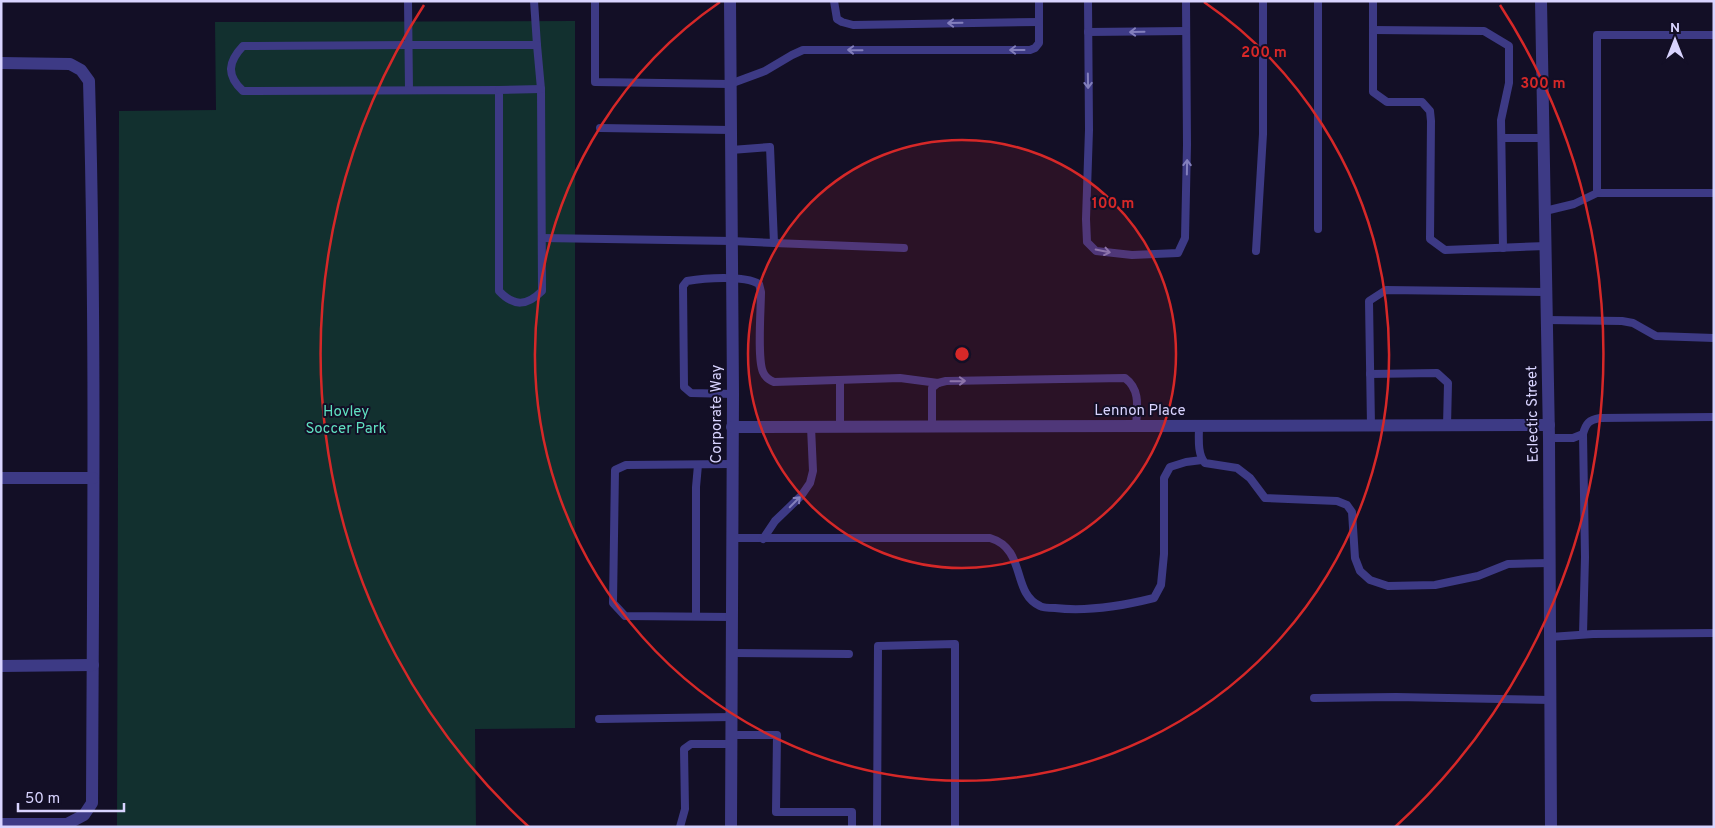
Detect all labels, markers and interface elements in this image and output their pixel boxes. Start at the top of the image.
north arrow [1650,15,1700,65]
one-way arrow [947,19,963,28]
text: N [1670,20,1680,37]
one-way arrow [1129,27,1146,37]
text: 200 m [1241,44,1287,63]
one-way arrow [1009,45,1026,55]
one-way arrow [847,46,863,55]
one-way arrow [1083,72,1093,89]
text: 300 m [1520,75,1566,94]
one-way arrow [1182,160,1191,176]
text: 100 m [1092,195,1134,214]
one-way arrow [1095,247,1111,256]
centre of rings [953,345,971,363]
street label: Corporate Way [708,365,727,463]
street label: Eclectic Street [1523,365,1544,463]
one-way arrow [950,376,966,386]
street label: Lennon Place [1094,402,1186,421]
park label: Hovley Soccer Park [305,403,387,439]
one-way arrow [789,496,801,508]
scale bar [18,780,124,812]
text: 50 m [25,790,60,809]

